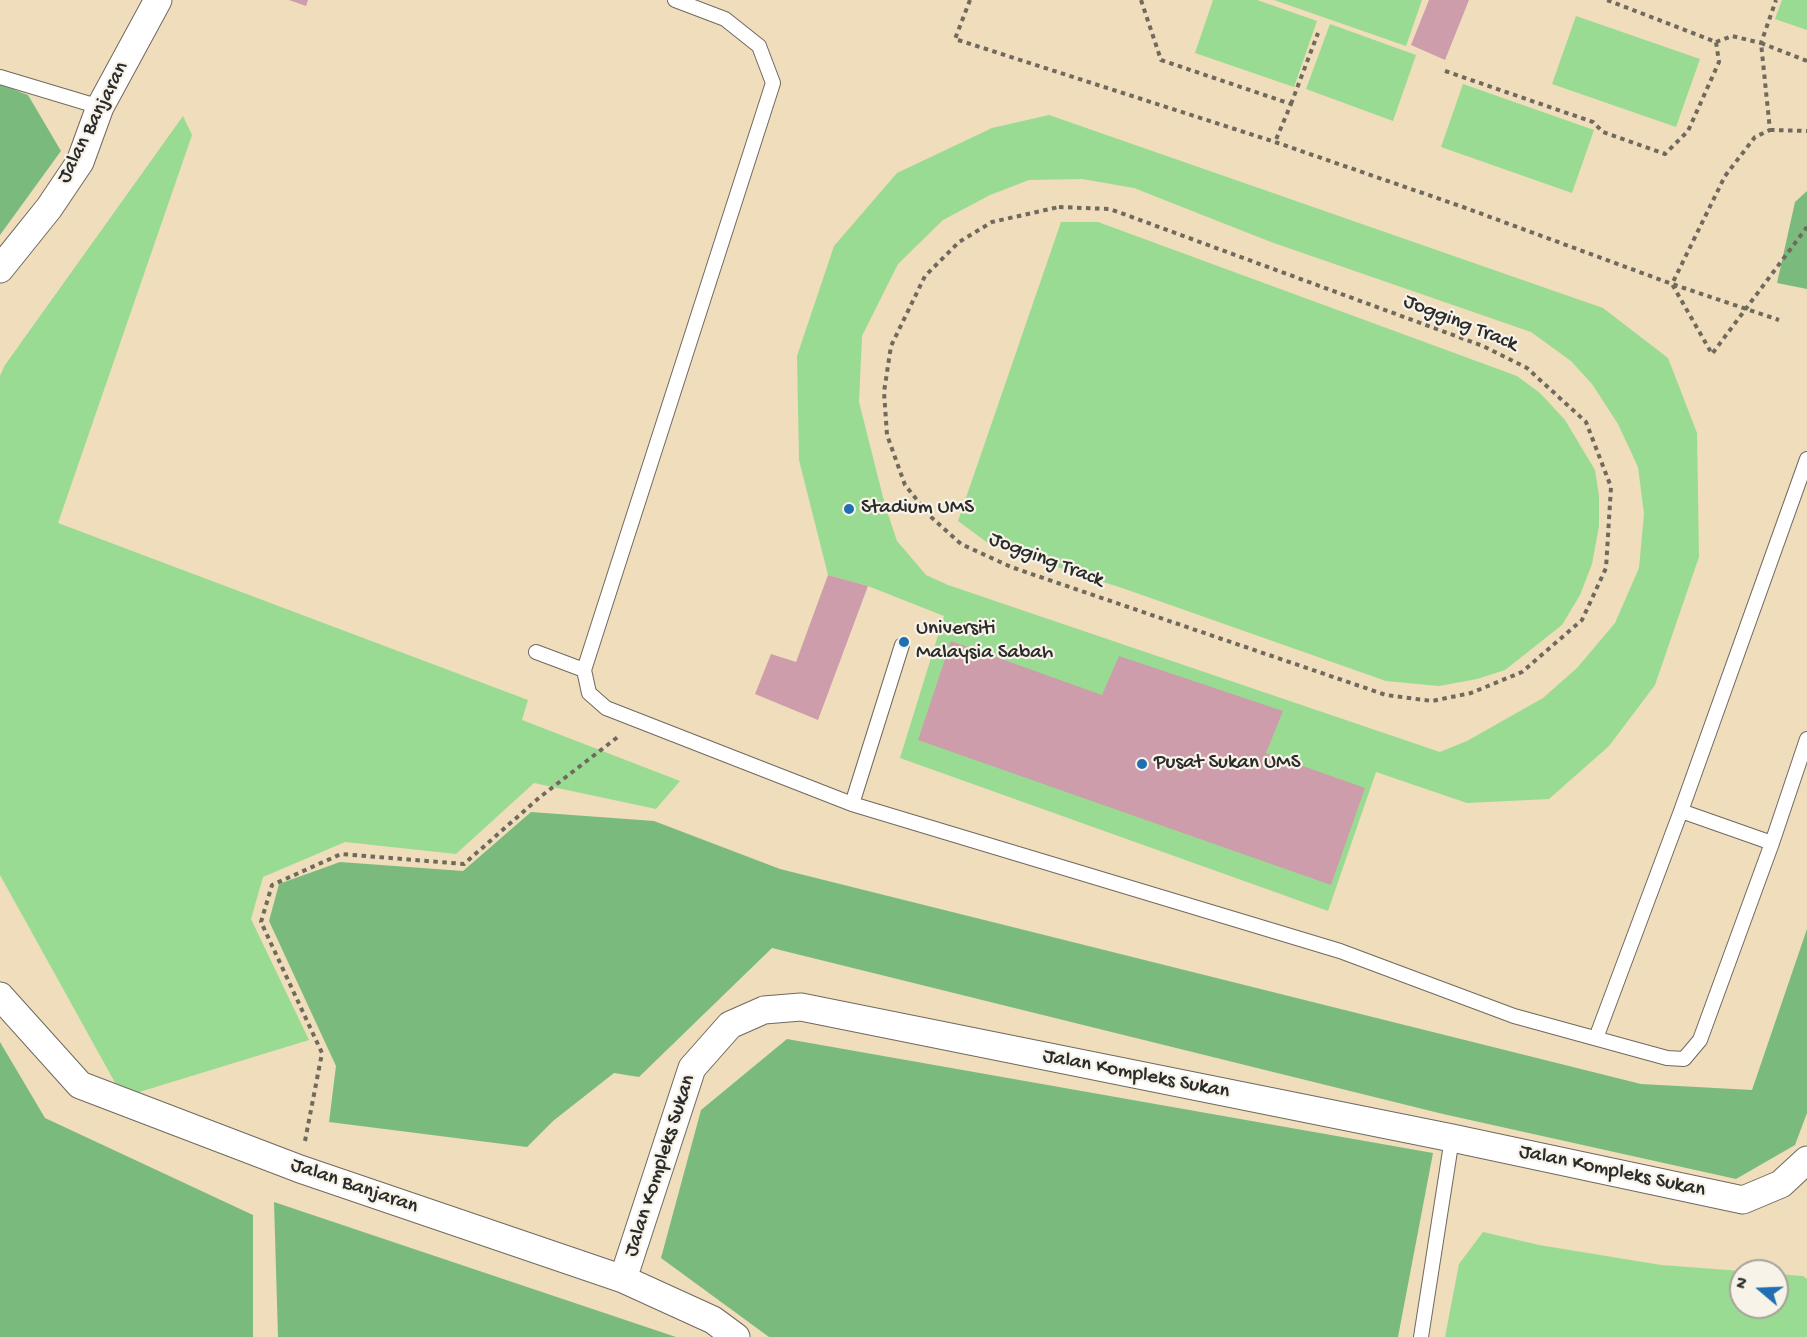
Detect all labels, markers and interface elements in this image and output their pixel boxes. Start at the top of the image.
street label: Jalan Banjaran [53,58,135,188]
street label: Jogging Track [1399,290,1521,358]
place label: Stadium UMS [861,496,974,522]
marker: Stadium UMS [842,502,856,516]
street label: Jogging Track [985,528,1107,594]
place label: Universiti Malaysia Sabah [916,617,1053,667]
marker: Universiti Malaysia Sabah [897,635,911,649]
place label: Pusat Sukan UMS [1154,751,1300,777]
marker: Pusat Sukan UMS [1135,757,1149,771]
street label: Jalan Kompleks Sukan [1040,1045,1232,1105]
street label: Jalan Kompleks Sukan [620,1072,702,1260]
street label: Jalan Kompleks Sukan [1517,1140,1707,1204]
street label: Jalan Banjaran [287,1153,421,1221]
north arrow [1729,1259,1789,1319]
text: N [1733,1276,1754,1292]

